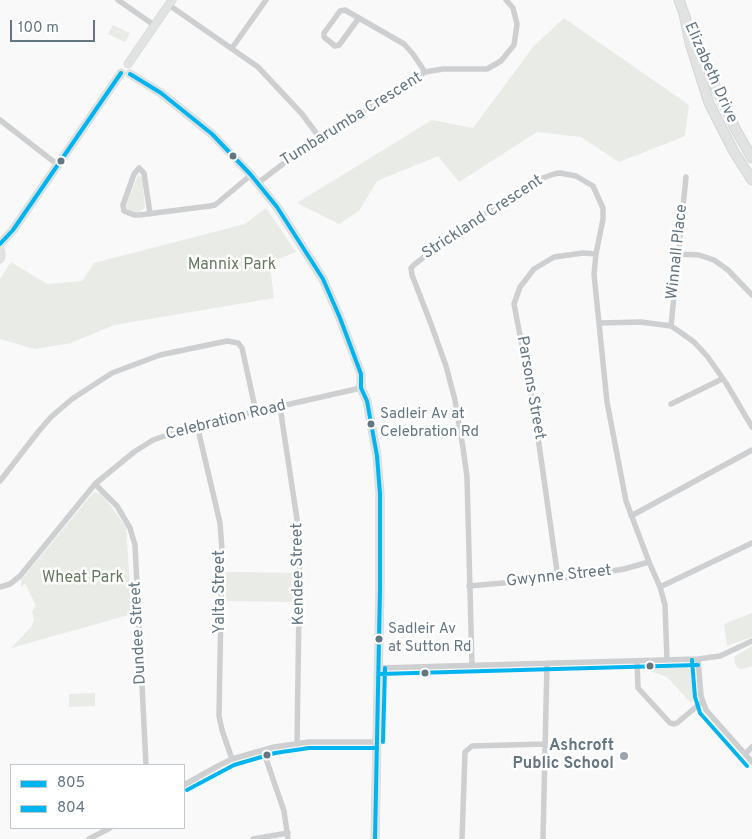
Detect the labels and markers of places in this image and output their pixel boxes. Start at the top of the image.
unlabelled marker [228,151,238,161]
unlabelled marker [56,156,66,166]
place label: Sadleir Av at Celebration Rd [380,406,479,441]
marker: Sadleir Av at Celebration Rd [366,419,376,429]
place label: Sadleir Av at Sutton Rd [388,621,472,656]
marker: Sadleir Av at Sutton Rd [374,634,384,644]
unlabelled marker [645,661,655,671]
unlabelled marker [420,668,430,678]
place label: Ashcroft Public School [513,737,614,775]
unlabelled marker [262,750,272,760]
marker: Ashcroft Public School [618,750,630,762]

